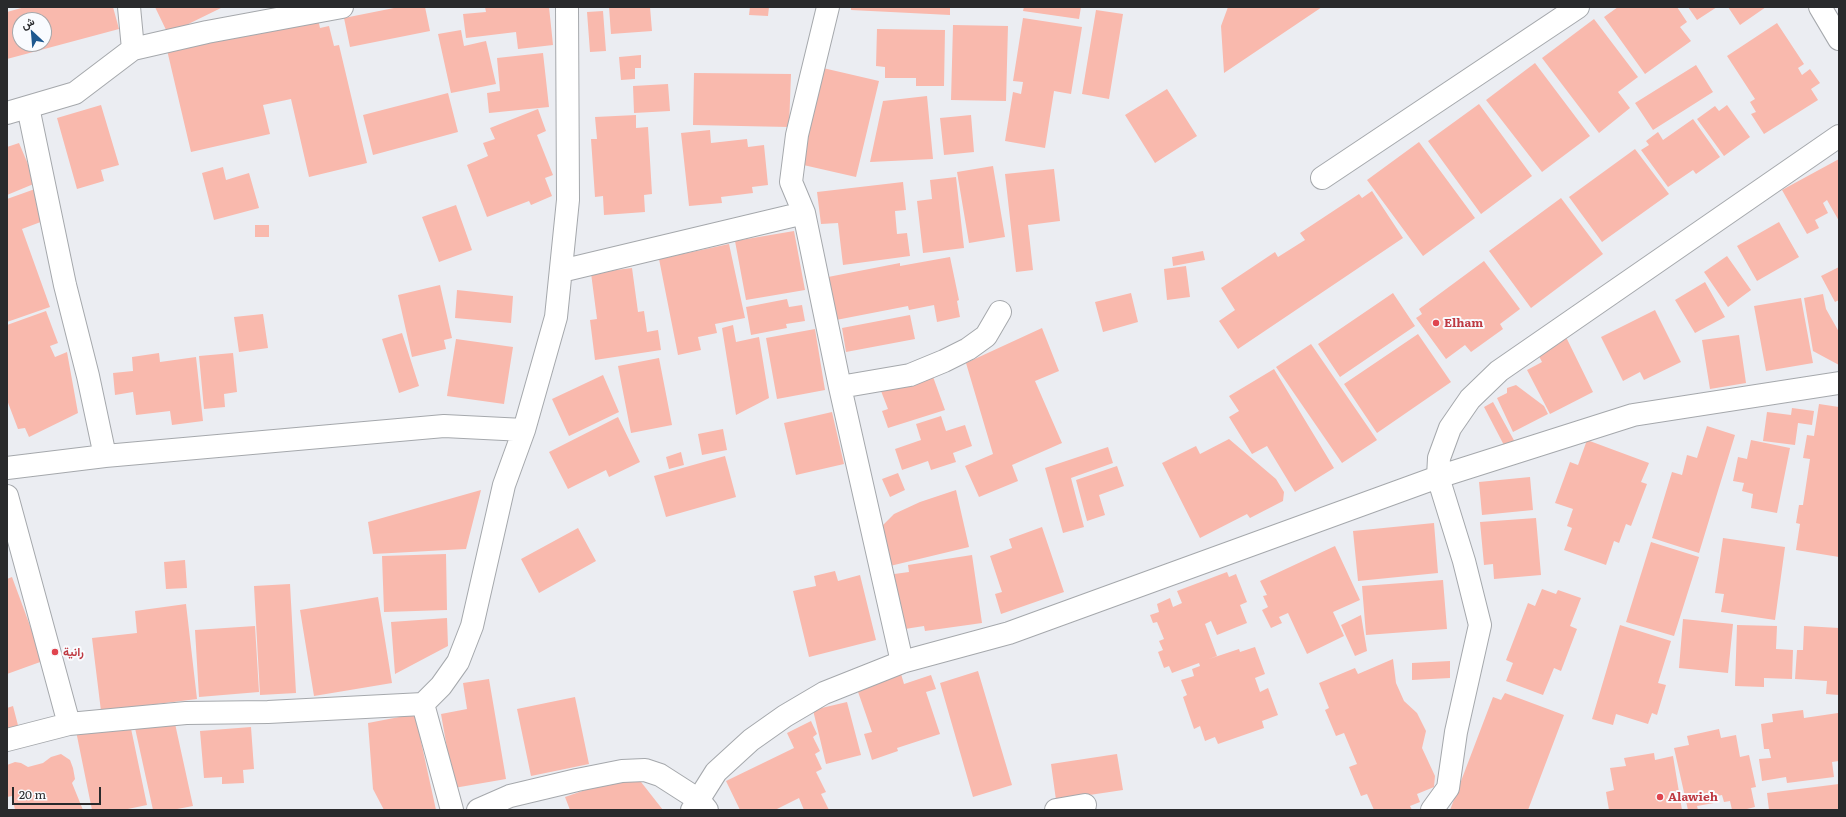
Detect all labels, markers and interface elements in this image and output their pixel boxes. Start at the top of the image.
north arrow [12,12,52,52]
text: ش [18,12,37,32]
place label: Elham [1444,316,1483,330]
marker: Elham [1431,318,1441,328]
place label: رانية [63,645,84,659]
marker: رانية [50,647,60,657]
scale bar [14,779,103,805]
text: 20 m [19,785,46,803]
place label: Alawieh [1668,790,1718,804]
marker: Alawieh [1655,792,1665,802]

